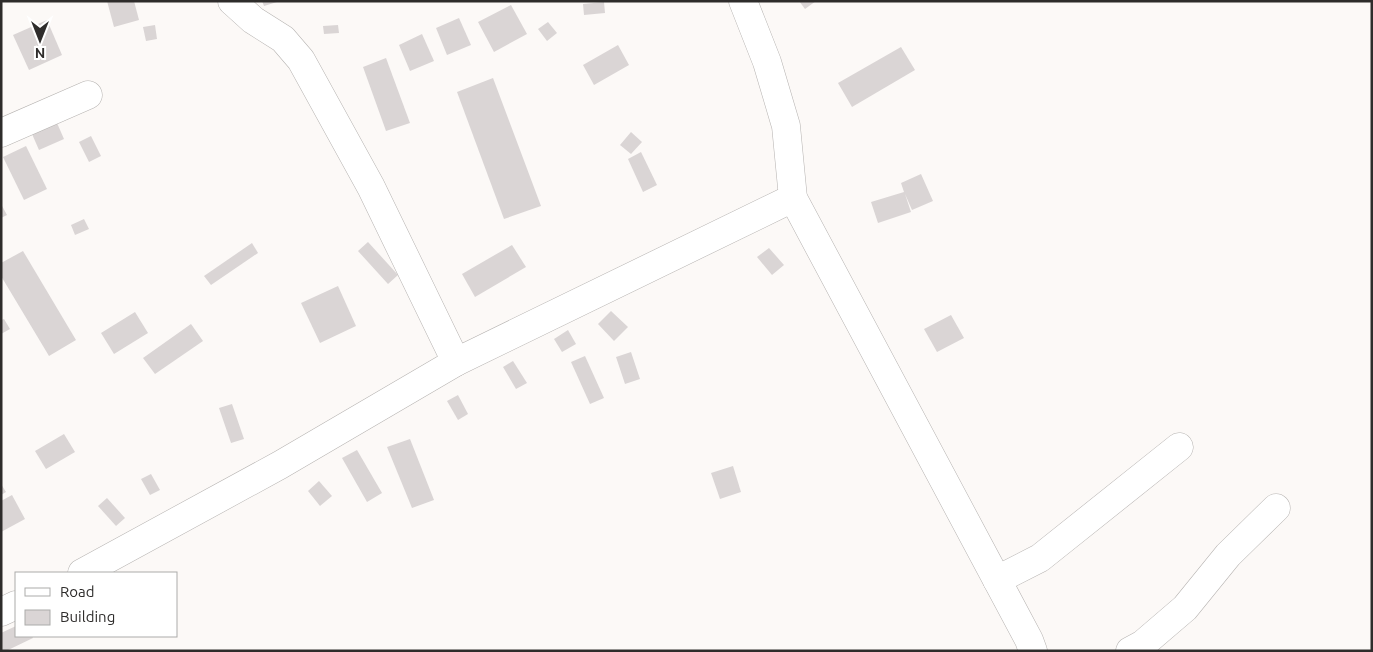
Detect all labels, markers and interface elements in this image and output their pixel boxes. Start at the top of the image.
north arrow [15,15,65,65]
text: N [35,45,45,61]
legend [15,572,178,637]
text: Road [60,583,95,600]
text: Building [60,608,115,625]

